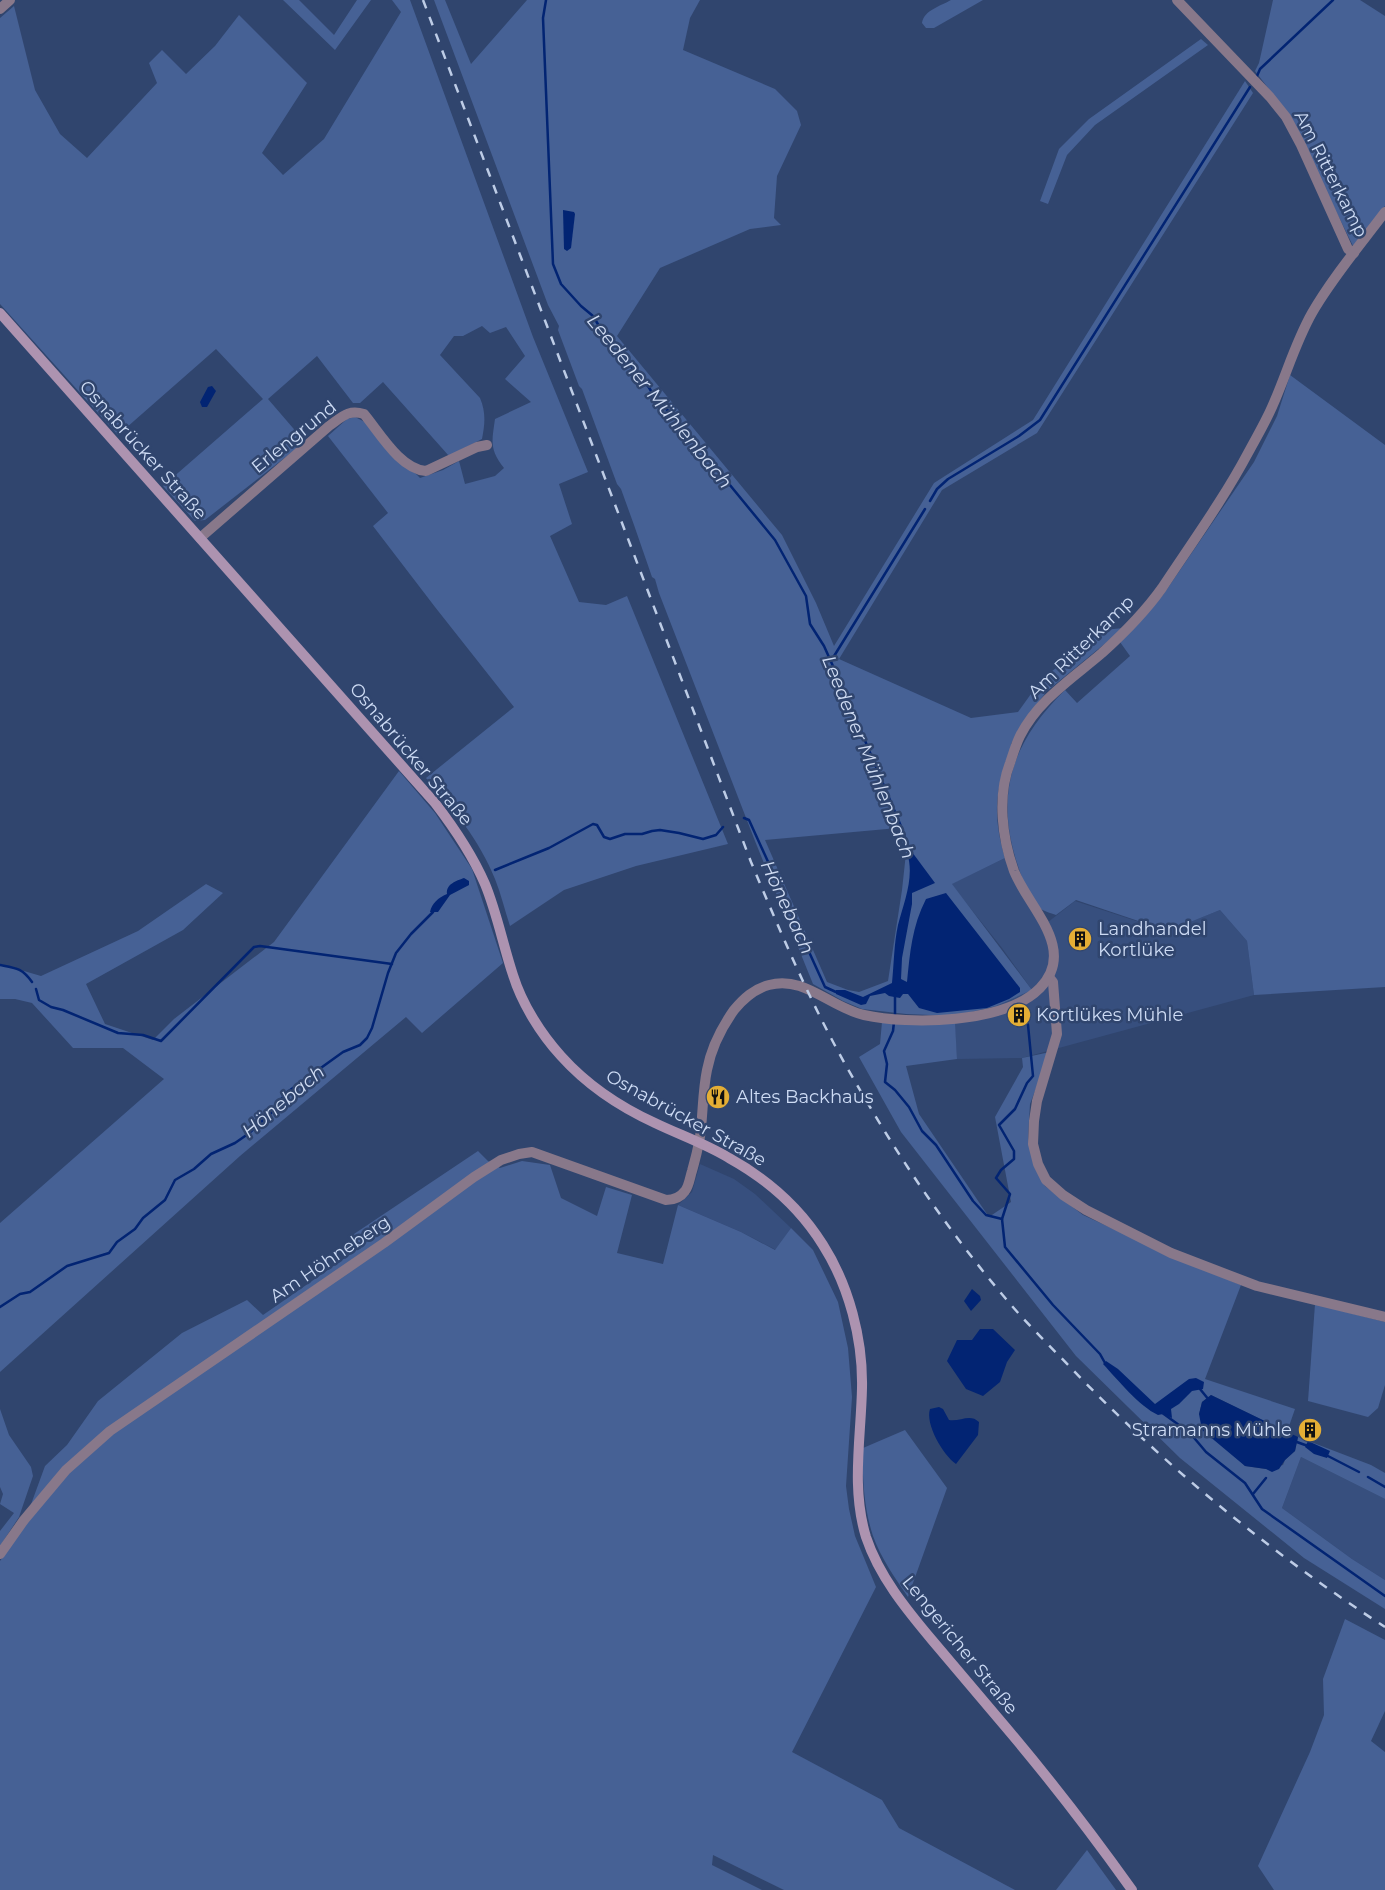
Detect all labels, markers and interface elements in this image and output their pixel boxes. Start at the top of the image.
street label: Am Ritterkamp [1290,107,1372,241]
water label: Leedener Mühlenbach [582,310,737,493]
street label: Osnabrücker Straße [75,376,211,524]
street label: Erlengrund [247,396,341,478]
street label: Am Ritterkamp [1023,591,1139,703]
water label: Leedener Mühlenbach [817,652,920,862]
street label: Osnabrücker Straße [345,678,477,830]
water label: Hönebach [756,857,819,958]
place label: Landhandel Kortlüke [1098,918,1206,961]
building icon: Landhandel Kortlüke [1067,926,1093,952]
building icon: Kortlükes Mühle [1006,1002,1032,1028]
place label: Kortlükes Mühle [1036,1004,1183,1026]
water label: Hönebach [237,1060,329,1143]
street label: Osnabrücker Straße [602,1065,770,1171]
restaurant icon: Altes Backhaus [705,1084,731,1110]
place label: Altes Backhaus [736,1086,874,1108]
street label: Am Höhneberg [266,1211,394,1307]
building icon: Stramanns Mühle [1297,1417,1323,1443]
place label: Stramanns Mühle [1132,1419,1292,1441]
street label: Lengericher Straße [897,1571,1023,1719]

